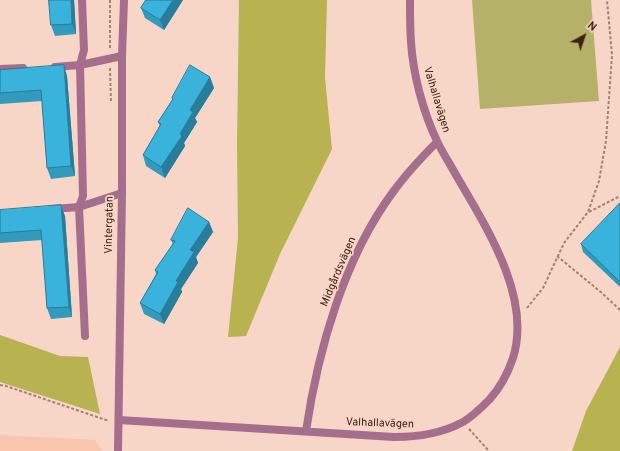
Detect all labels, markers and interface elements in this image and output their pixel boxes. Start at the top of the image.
north arrow [564,16,604,56]
text: N [584,19,599,35]
street label: Valhallavägen [420,65,452,135]
street label: Vintergatan [103,196,117,254]
street label: Midgårdsvägen [318,235,360,309]
street label: Valhallavägen [346,416,414,432]

